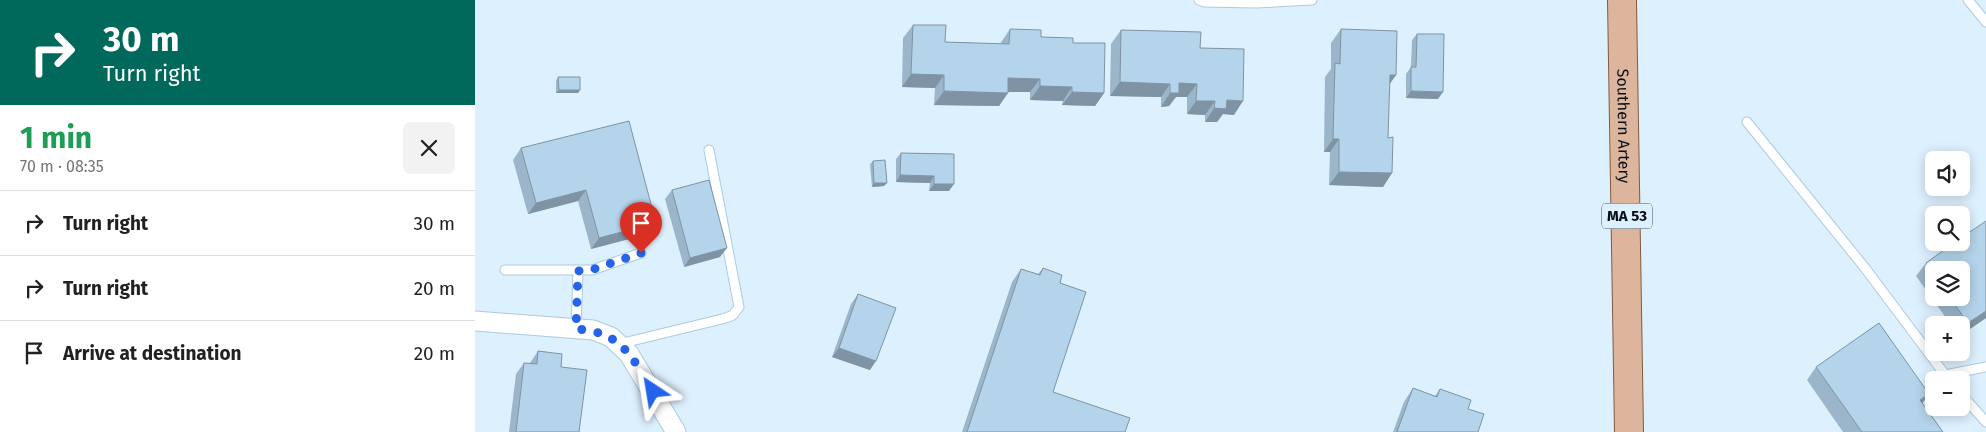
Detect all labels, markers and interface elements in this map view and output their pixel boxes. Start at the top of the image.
text: 30 m [103,18,180,60]
icon: right [20,20,85,85]
text: Turn right [103,60,200,87]
street label: Southern Artery [1614,68,1634,184]
text: 1 min [20,120,92,156]
button: close [403,122,455,174]
map controls [1925,151,1970,416]
button: sound [1925,151,1970,196]
text: 70 m · 08:35 [20,157,104,176]
pin [620,202,662,253]
road number: MA 53 [1602,204,1652,228]
button: search [1925,206,1970,251]
icon: right [20,209,48,237]
icon: arrive [627,209,655,237]
text: Turn right [63,212,148,235]
text: 30 m [414,212,455,235]
button: layers [1925,261,1970,306]
icon: right [20,274,48,302]
text: Turn right [63,277,148,300]
text: 20 m [414,277,455,300]
button: + [1925,316,1970,361]
icon: arrive [20,339,48,367]
text: Arrive at destination [63,342,242,365]
text: 20 m [414,342,455,365]
position arrow [626,364,678,416]
button: − [1925,371,1970,416]

